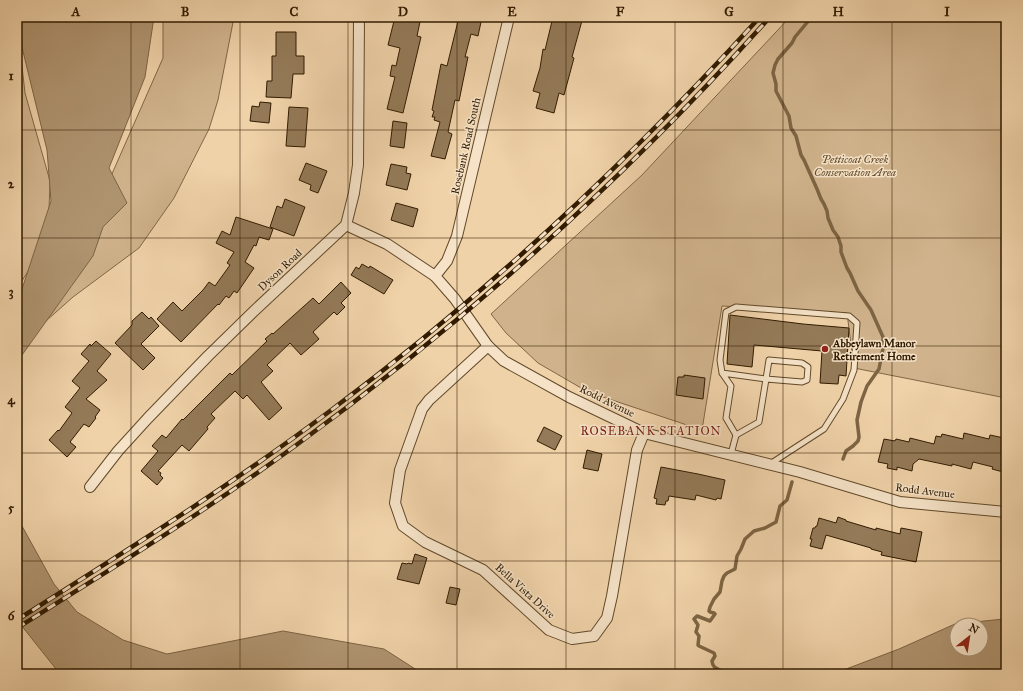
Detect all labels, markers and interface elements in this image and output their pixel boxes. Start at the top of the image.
text: A [71,4,81,20]
text: B [181,4,190,20]
text: C [290,4,299,20]
text: D [398,4,408,20]
text: E [507,4,517,20]
text: F [616,4,625,20]
text: G [724,4,734,20]
text: H [832,4,844,20]
text: I [944,4,950,20]
text: 1 [8,68,14,84]
street label: Rosebank Road South [449,96,483,196]
park label: Petticoat Creek Conservation Area [814,153,896,179]
text: 2 [8,176,15,192]
street label: Dyson Road [255,246,305,294]
text: 3 [8,284,14,300]
place label: Abbeylawn Manor Retirement Home [832,337,916,363]
marker: Abbeylawn Manor Retirement Home [820,344,830,354]
street label: Rodd Avenue [577,382,637,420]
text: 4 [7,392,15,408]
district label: ROSEBANK STATION [580,424,722,438]
street label: Rodd Avenue [895,481,956,501]
text: 5 [8,500,15,516]
street label: Bella Vista Drive [492,561,558,621]
text: 6 [8,608,16,624]
north arrow [949,617,989,657]
text: N [966,621,982,637]

